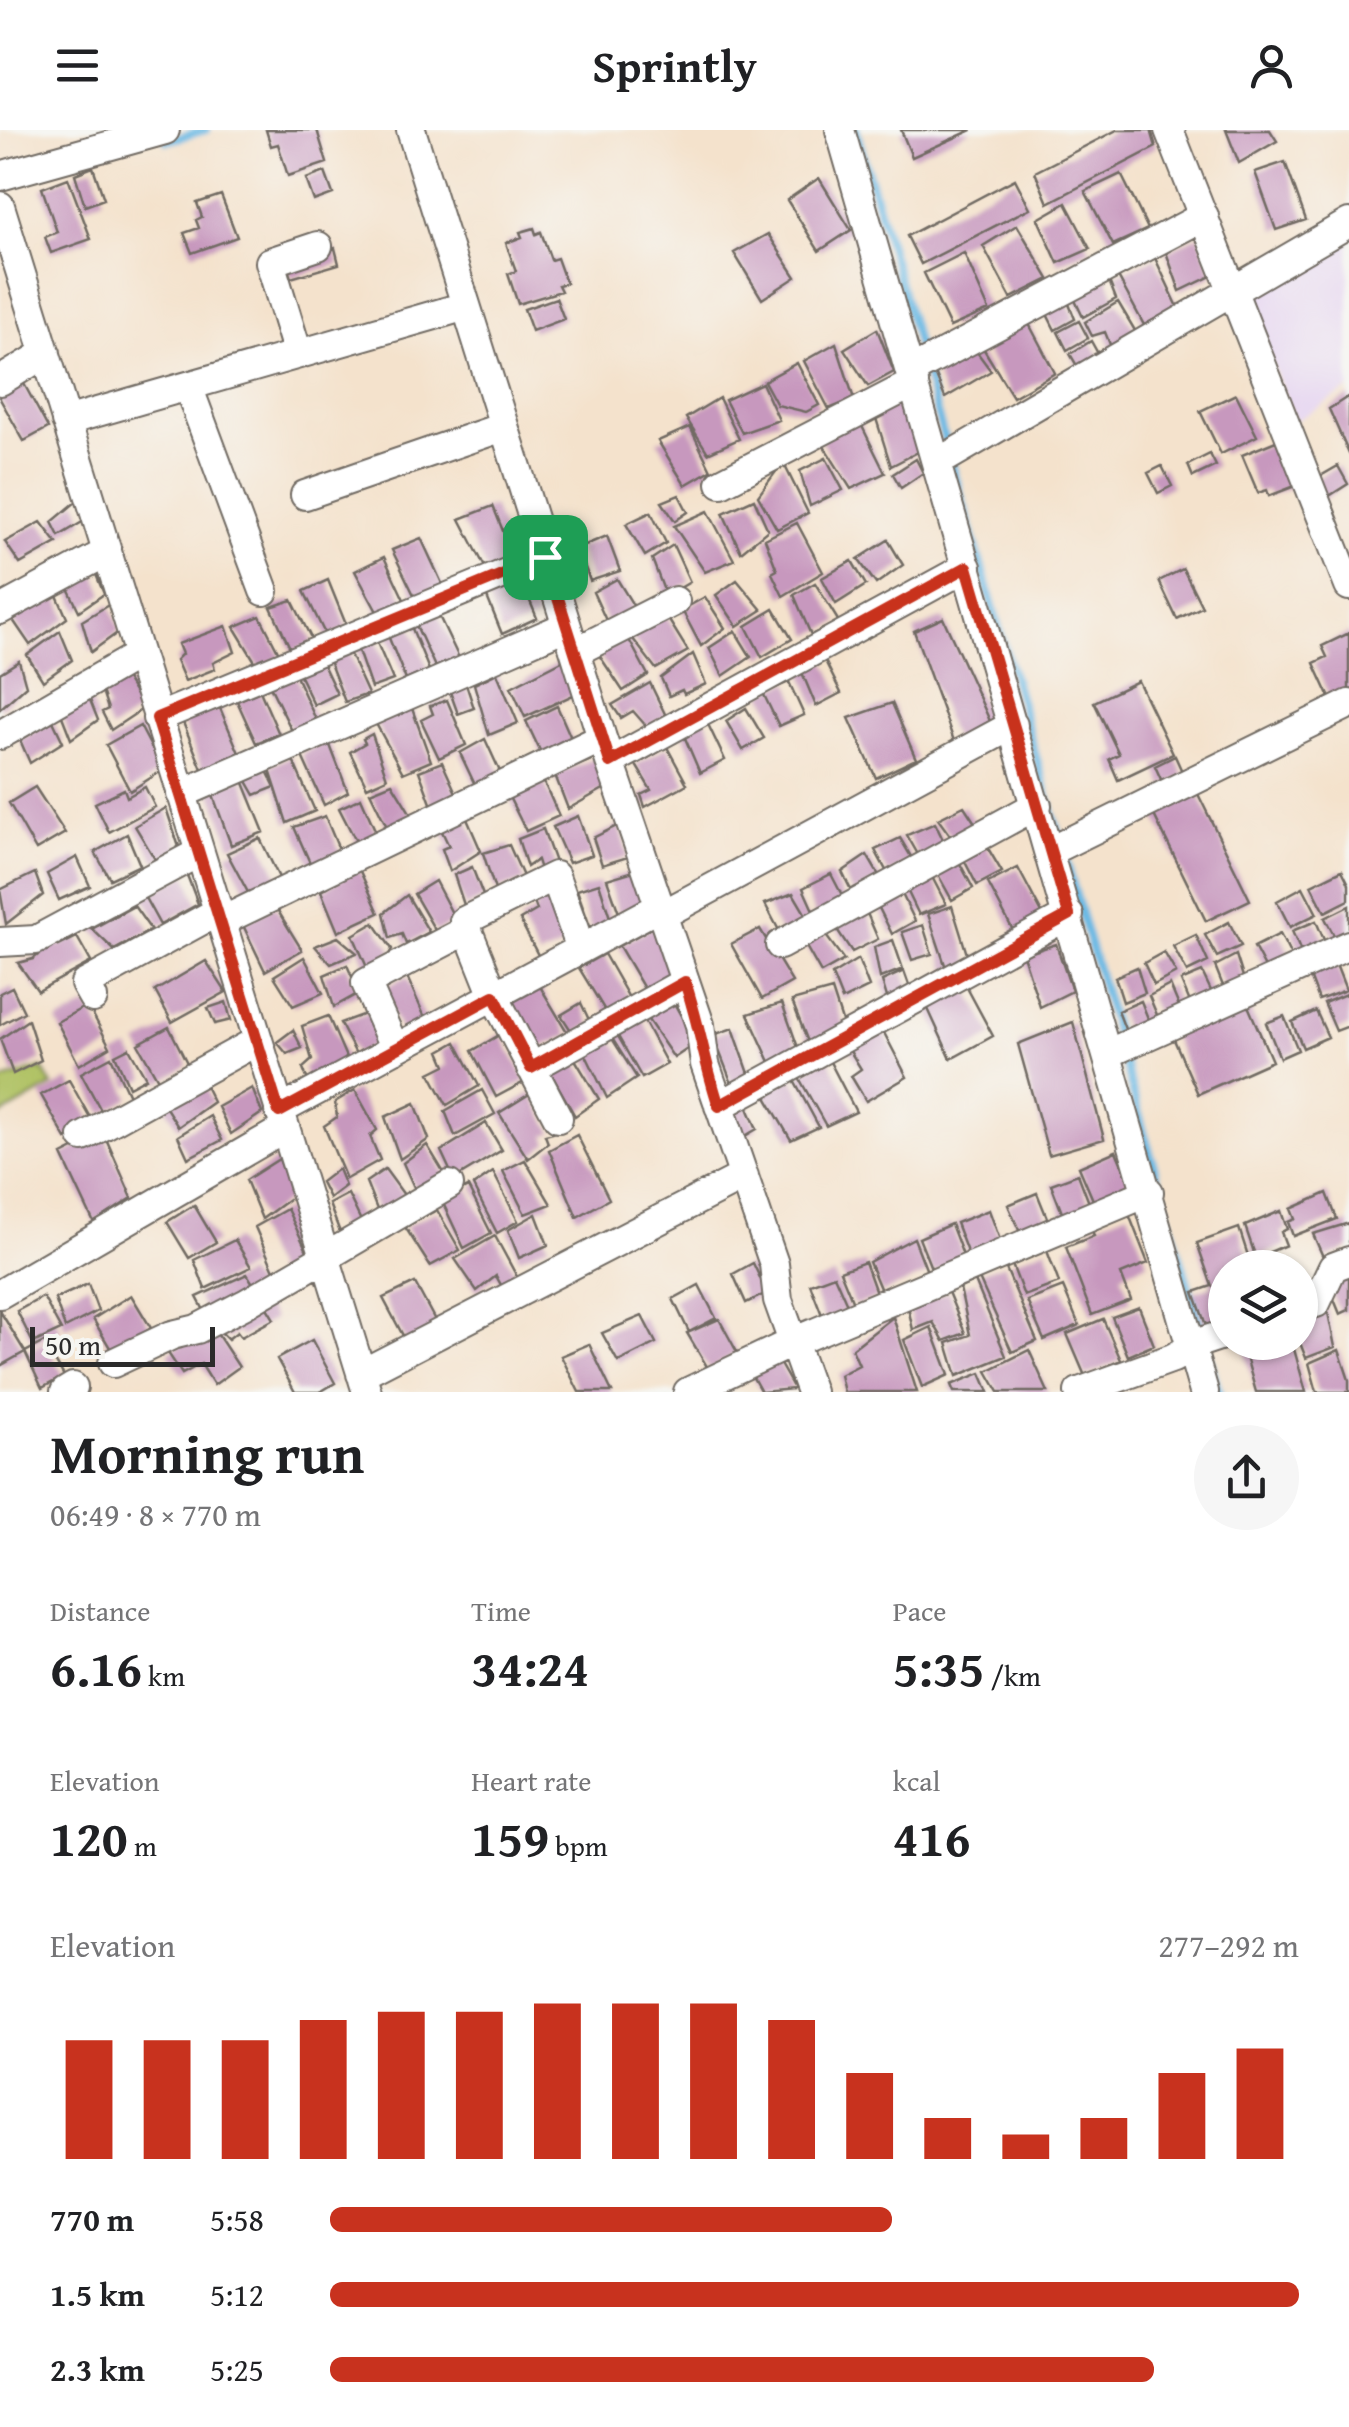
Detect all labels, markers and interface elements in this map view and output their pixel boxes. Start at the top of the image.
text: Sprintly [592,33,757,98]
icon: menu [50,38,105,93]
icon: person [1244,38,1299,93]
pin [503,515,588,600]
icon: arrive [518,530,573,585]
map controls [1208,1250,1318,1360]
button: layers [1208,1250,1318,1360]
scale bar [30,1322,215,1366]
text: 50 m [45,1324,101,1365]
text: Morning run [50,1413,364,1493]
button: share [1194,1425,1299,1530]
text: 06:49 · 8 × 770 m [50,1491,261,1538]
text: Distance [50,1590,150,1631]
text: Time [471,1590,531,1631]
text: Pace [893,1590,947,1631]
text: 6.16 [50,1631,142,1704]
text: 34:24 [471,1631,589,1704]
text: 5:35 [893,1631,985,1704]
text: km [142,1655,185,1696]
text: /km [985,1655,1041,1696]
text: Elevation [50,1760,160,1801]
text: Heart rate [471,1760,591,1801]
text: kcal [893,1760,940,1801]
text: 120 [50,1801,128,1874]
text: 159 [471,1801,549,1874]
text: 416 [893,1801,970,1874]
text: m [128,1825,157,1866]
text: bpm [549,1825,608,1866]
text: Elevation [50,1922,175,1969]
text: 277–292 m [1158,1922,1299,1969]
text: 770 m [50,2196,134,2243]
text: 5:58 [210,2196,264,2243]
text: 1.5 km [50,2271,145,2318]
text: 5:12 [210,2271,264,2318]
text: 2.3 km [50,2346,145,2393]
text: 5:25 [210,2346,264,2393]

